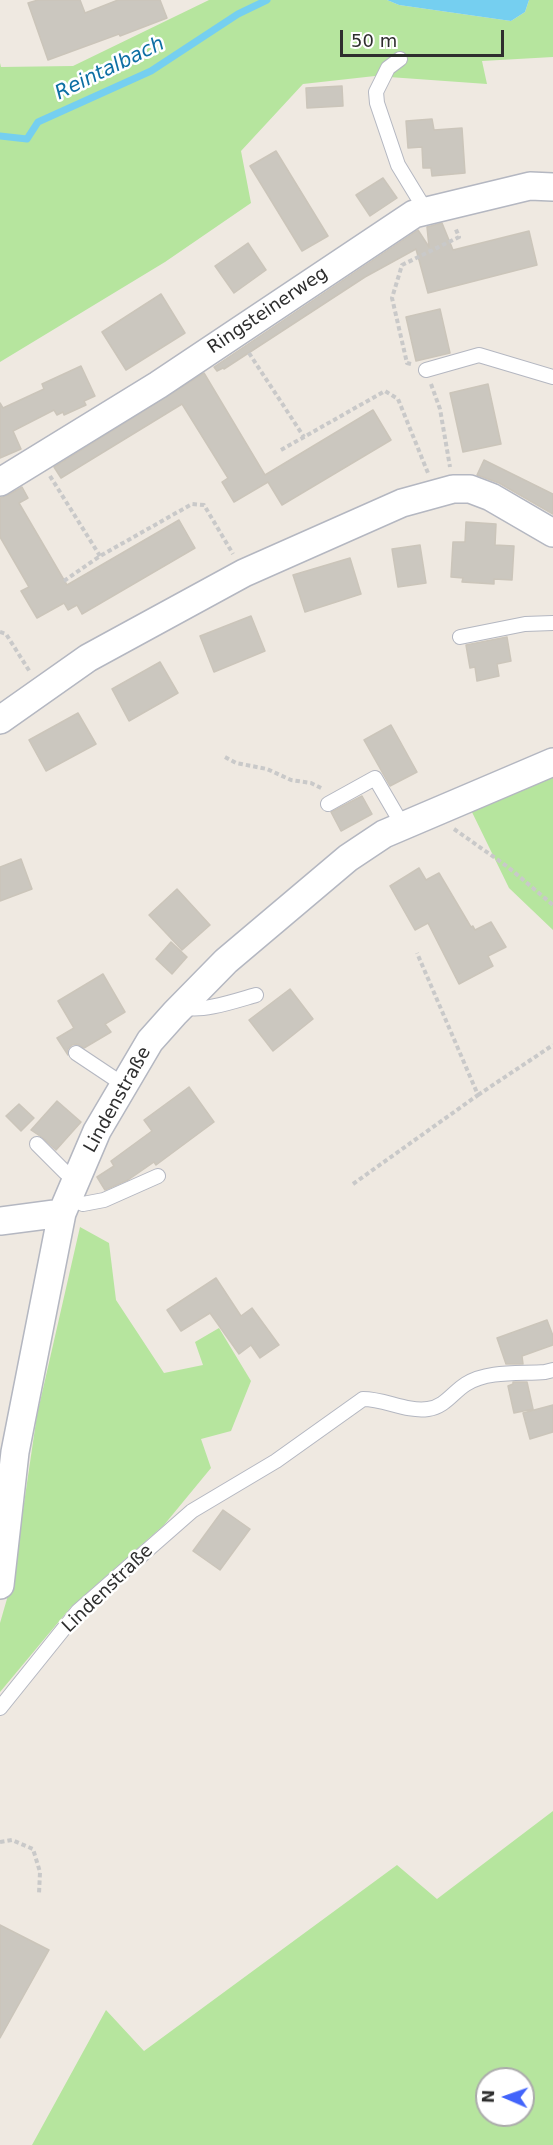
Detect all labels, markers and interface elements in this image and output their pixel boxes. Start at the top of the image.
scale bar [343,18,506,56]
text: 50 m [351,30,397,51]
water label: Reintalbach [51,32,169,106]
street label: Ringsteinerweg [204,263,332,359]
street label: Lindenstraße [80,1043,156,1157]
street label: Lindenstraße [58,1540,158,1638]
north arrow [475,2067,535,2127]
text: N [479,2089,498,2103]

